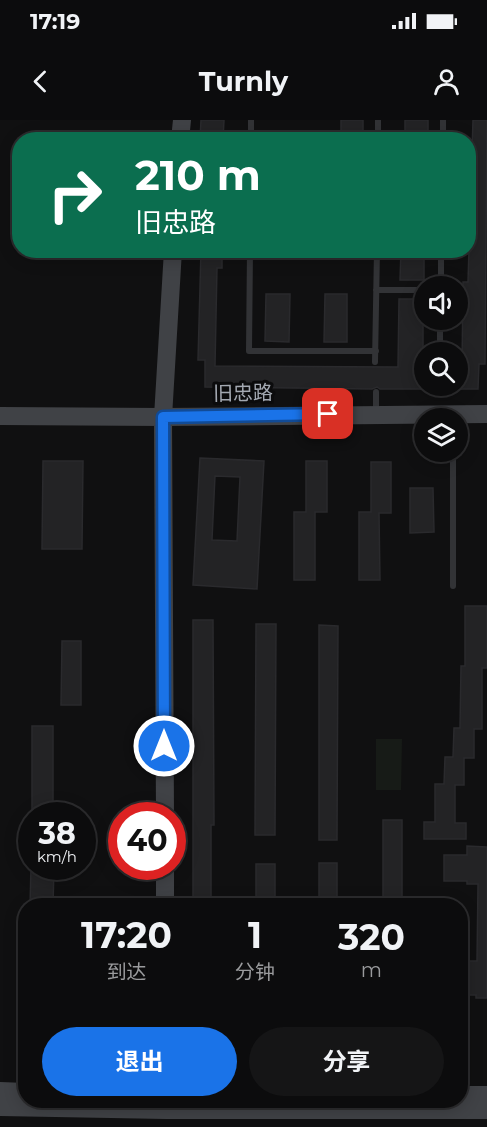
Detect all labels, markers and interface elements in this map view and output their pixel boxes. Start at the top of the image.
text: 17:19 [30,8,80,35]
icon: back [24,65,57,98]
text: Turnly [199,65,288,98]
icon: person [430,65,463,98]
text: 210 m [135,149,261,201]
icon: right [36,156,114,234]
text: 旧忠路 [135,206,216,239]
map controls [414,276,468,462]
button: sound [414,276,468,330]
button: search [414,342,468,396]
street label: 旧忠路 [213,380,273,406]
pin [302,388,353,439]
icon: arrive [311,397,344,430]
button: layers [414,408,468,462]
position arrow [132,714,196,778]
speed limit sign: 40 [108,802,186,880]
text: 38 [38,815,76,852]
text: km/h [37,847,77,866]
text: 17:20 [81,913,172,957]
text: 1 [248,913,262,957]
text: 320 [338,915,405,959]
text: m [361,958,382,982]
text: 到达 [106,960,146,984]
text: 分钟 [235,960,275,984]
button: 退出 [42,1027,237,1096]
button: 分享 [249,1027,444,1096]

